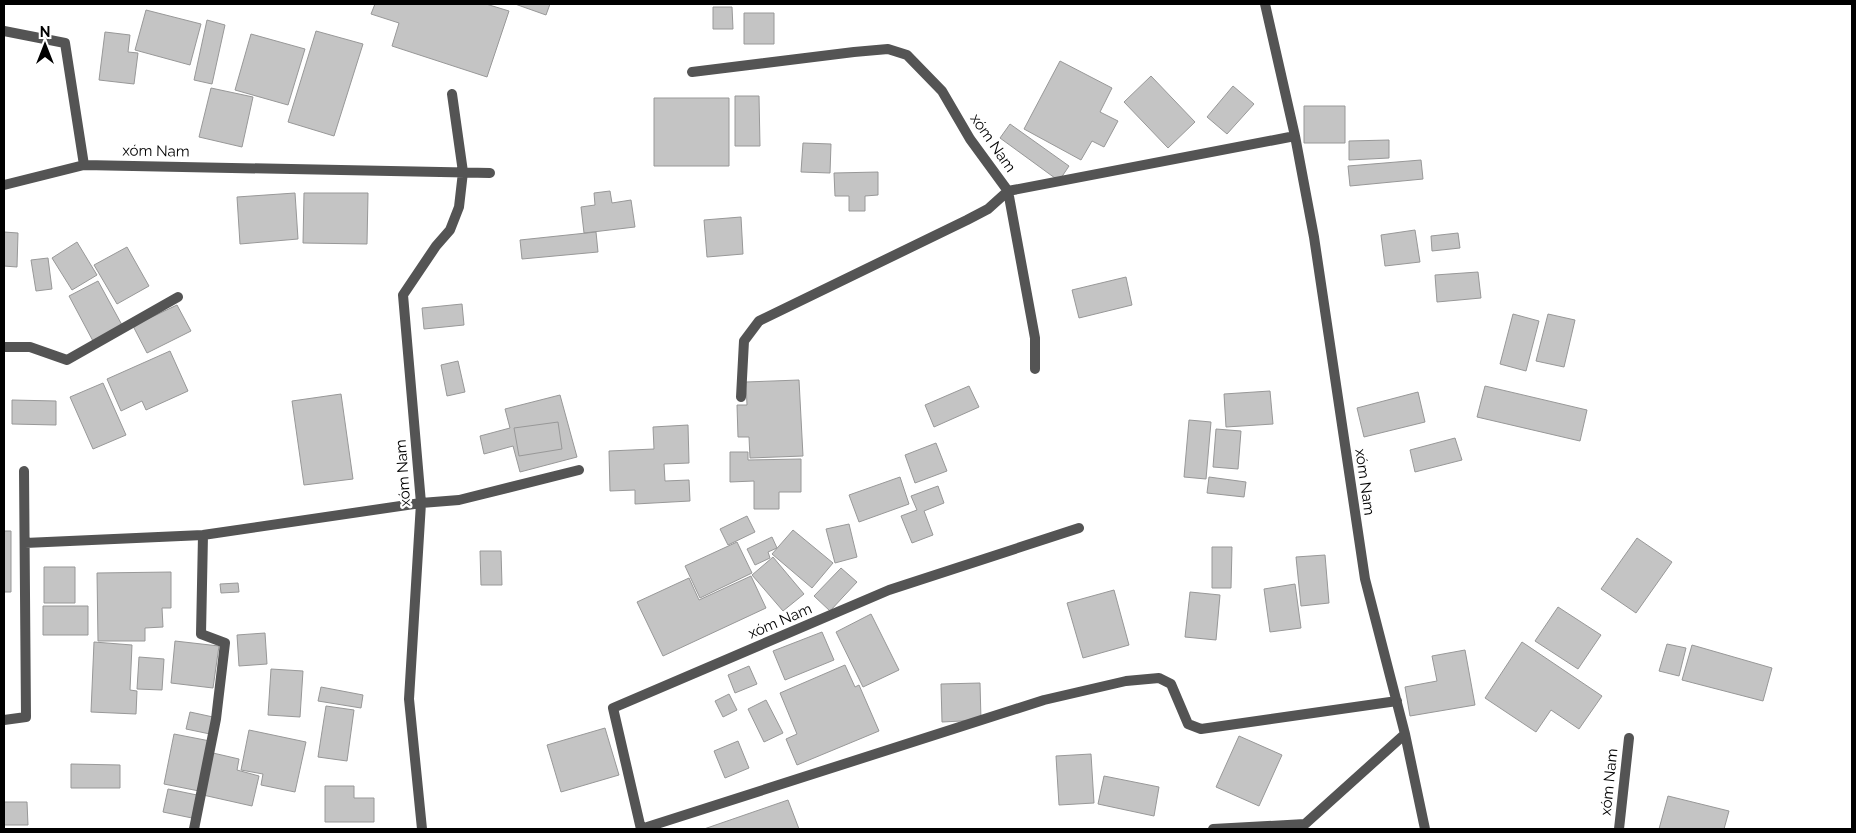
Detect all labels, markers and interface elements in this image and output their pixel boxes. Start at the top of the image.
north arrow [20,20,70,70]
text: N [40,24,50,40]
street label: xóm Nam [966,110,1020,176]
street label: xóm Nam [122,141,190,161]
street label: xóm Nam [392,439,414,507]
street label: xóm Nam [1351,447,1379,517]
street label: xóm Nam [746,600,814,642]
street label: xóm Nam [1597,748,1621,816]

